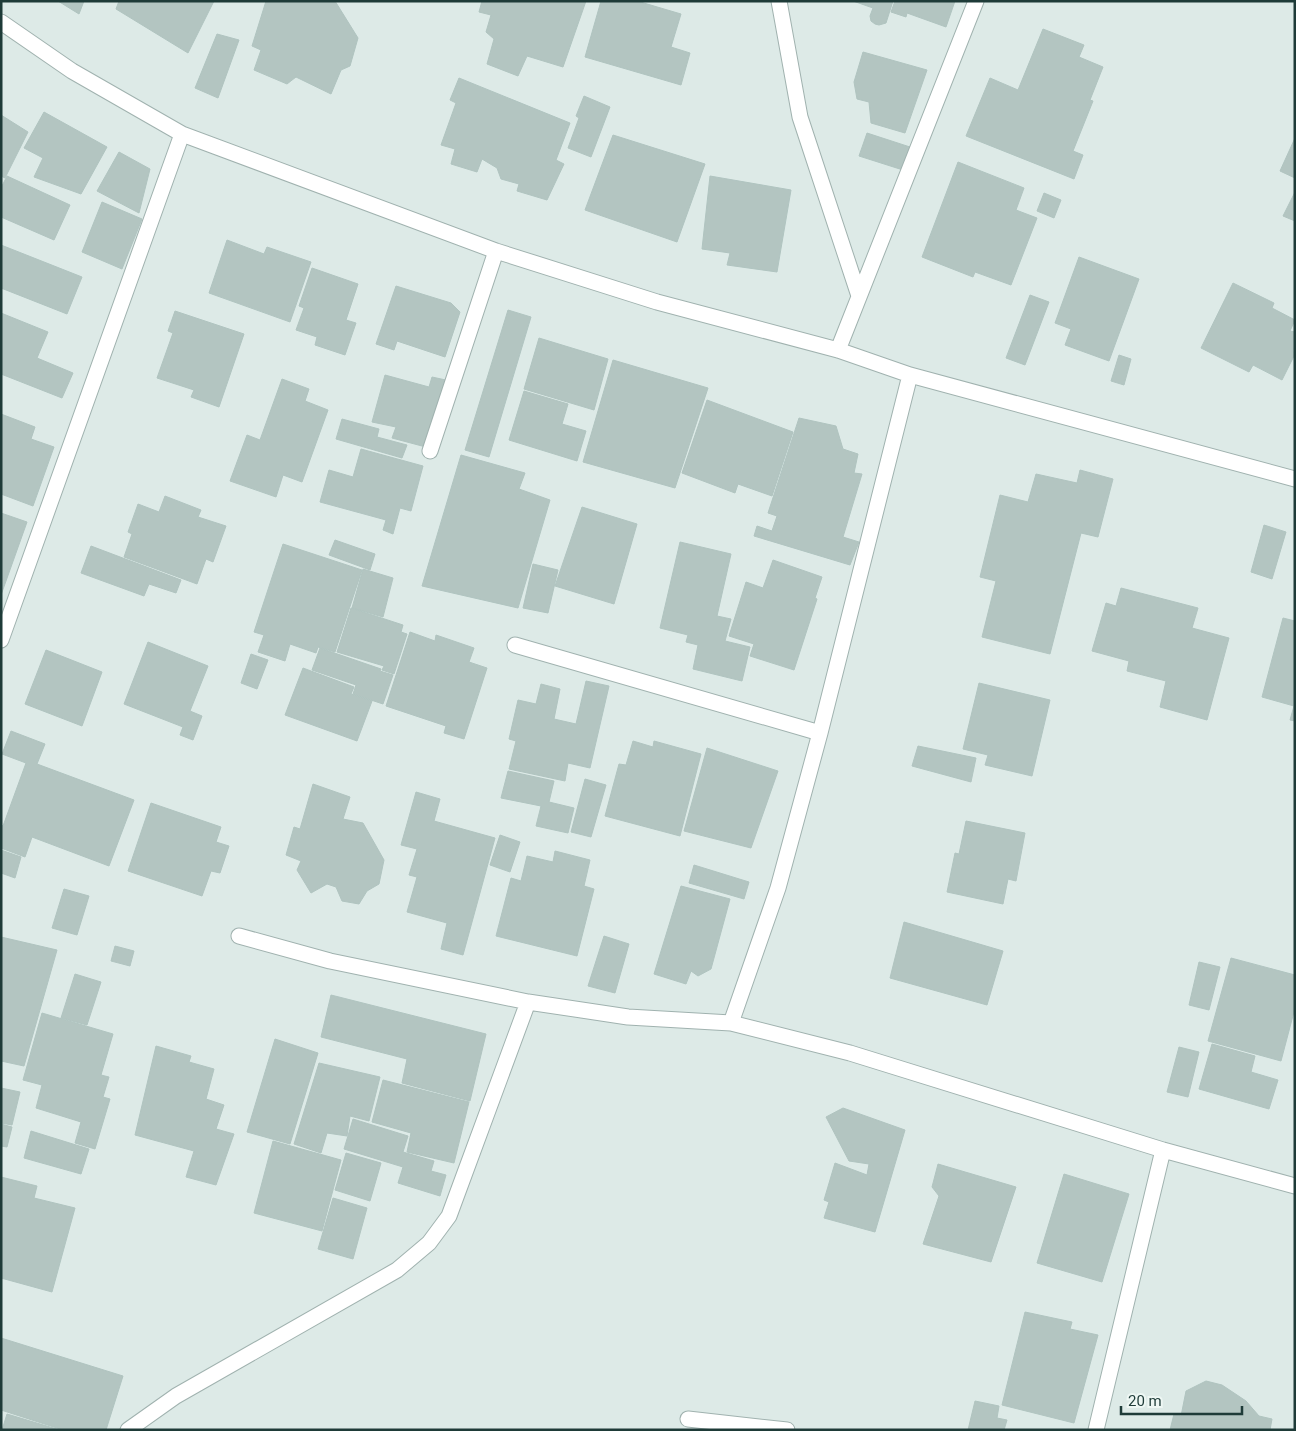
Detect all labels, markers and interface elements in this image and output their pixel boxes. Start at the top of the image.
scale bar [1121,1384,1242,1416]
text: 20 m [1128,1392,1162,1410]

